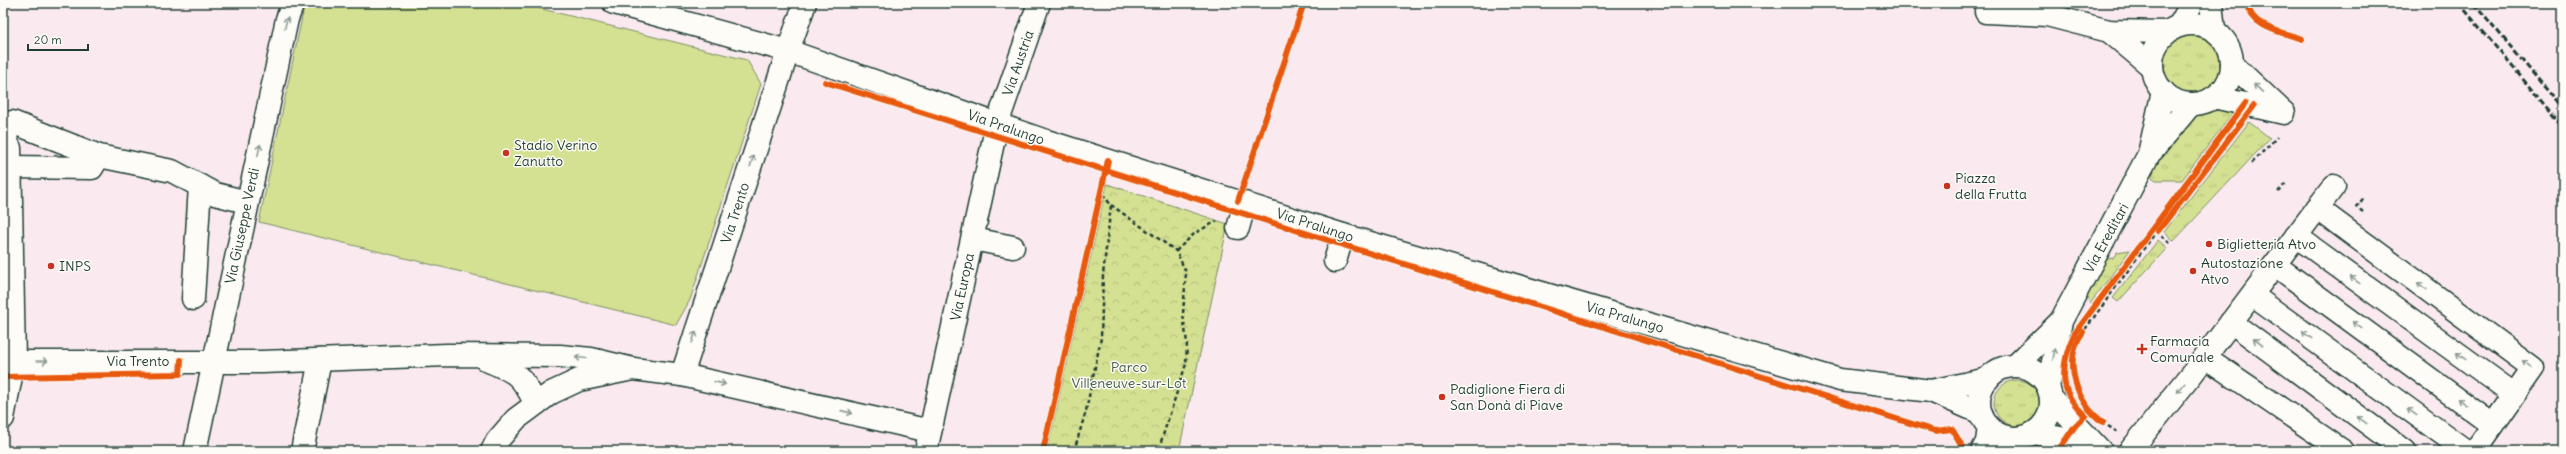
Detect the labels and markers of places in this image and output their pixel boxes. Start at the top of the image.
place label: Stadio Verino Zanutto [514,136,597,170]
marker: Stadio Verino Zanutto [501,148,511,158]
place label: Piazza della Frutta [1955,169,2027,203]
marker: Piazza della Frutta [1942,181,1952,191]
place label: Biglietteria Atvo [2217,235,2316,253]
marker: Biglietteria Atvo [2204,239,2214,249]
place label: Autostazione Atvo [2201,254,2283,288]
place label: INPS [59,257,91,275]
marker: INPS [46,261,56,271]
marker: Autostazione Atvo [2188,266,2198,276]
place label: Farmacia Comunale [2150,332,2214,366]
marker: Farmacia Comunale [2137,344,2147,354]
place label: Padiglione Fiera di San Donà di Piave [1450,380,1565,414]
marker: Padiglione Fiera di San Donà di Piave [1437,392,1447,402]

